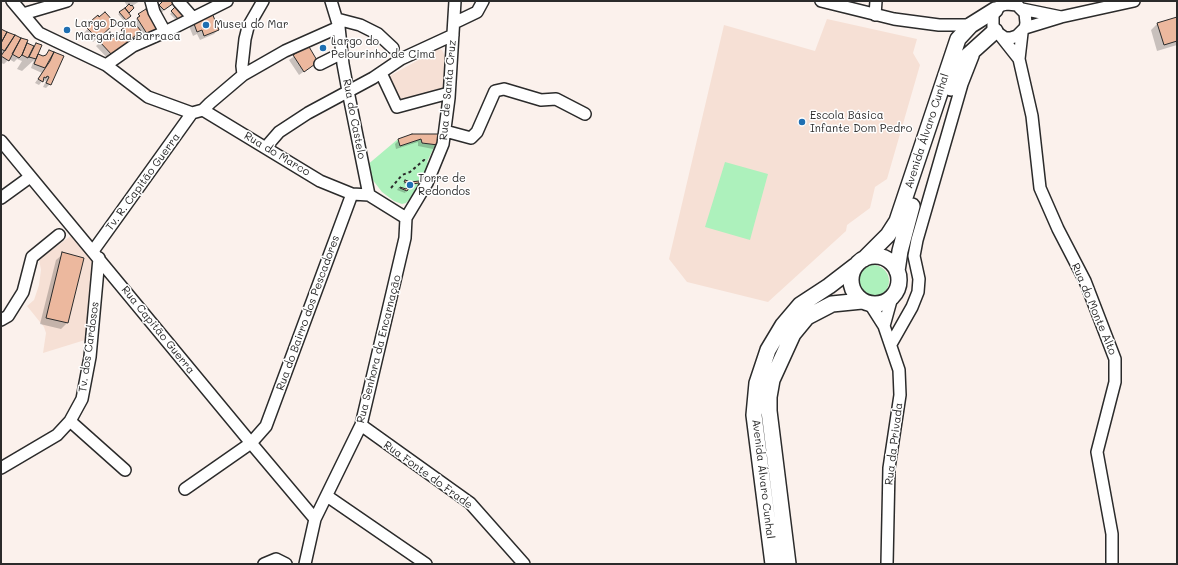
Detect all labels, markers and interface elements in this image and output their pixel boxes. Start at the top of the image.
place label: Largo Dona Margarida Barraca [75,17,181,43]
place label: Museu do Mar [214,18,289,32]
marker: Museu do Mar [201,20,211,30]
marker: Largo Dona Margarida Barraca [62,25,72,35]
place label: Largo do Pelourinho de Cima [331,35,435,61]
street label: Rua de Santa Cruz [437,39,459,141]
marker: Largo do Pelourinho de Cima [318,43,328,53]
street label: Avenida Álvaro Cunhal [902,72,952,190]
street label: Rua do Castelo [340,78,368,160]
place label: Escola Básica Infante Dom Pedro [810,109,912,135]
marker: Escola Básica Infante Dom Pedro [797,117,807,127]
street label: Rua do Marco [242,129,312,179]
street label: Tv. R. Capitão Guerra [103,131,183,233]
place label: Torre de Redondos [418,172,470,198]
marker: Torre de Redondos [405,180,415,190]
street label: Rua do Bairro dos Pescadores [274,234,342,392]
street label: Rua do Monte Alto [1069,261,1119,357]
street label: Rua Senhora da Encarnação [354,273,404,425]
street label: Rua Capitão Guerra [119,284,197,376]
street label: Tv. dos Cardosos [76,301,102,393]
street label: Rua da Privada [882,402,906,486]
street label: Avenida Álvaro Cunhal [749,418,777,540]
street label: Rua Fonte do Frade [381,438,475,512]

